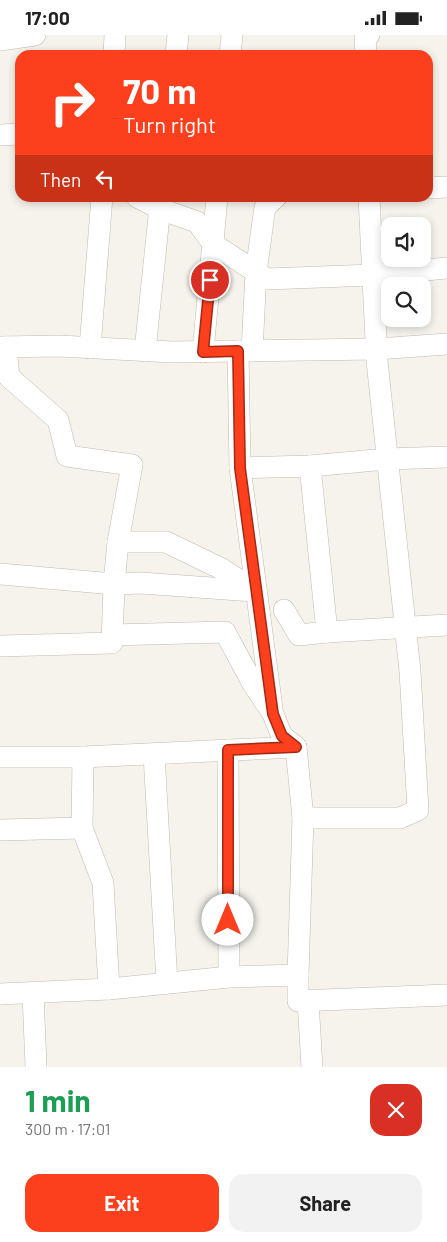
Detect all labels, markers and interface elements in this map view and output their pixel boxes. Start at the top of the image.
text: 17:00 [25,6,70,29]
text: 70 m [123,69,197,111]
icon: right [40,70,105,135]
text: Turn right [123,111,216,137]
icon: left [91,165,119,193]
text: Then [40,168,81,191]
map controls [381,217,431,327]
button: sound [381,217,431,267]
pin [189,259,231,301]
icon: arrive [196,266,224,294]
button: search [381,277,431,327]
position arrow [201,893,253,945]
text: 1 min [25,1082,91,1118]
button: close [370,1084,422,1136]
text: 300 m · 17:01 [25,1119,110,1138]
button: Exit [25,1174,219,1232]
button: Share [229,1174,422,1232]

